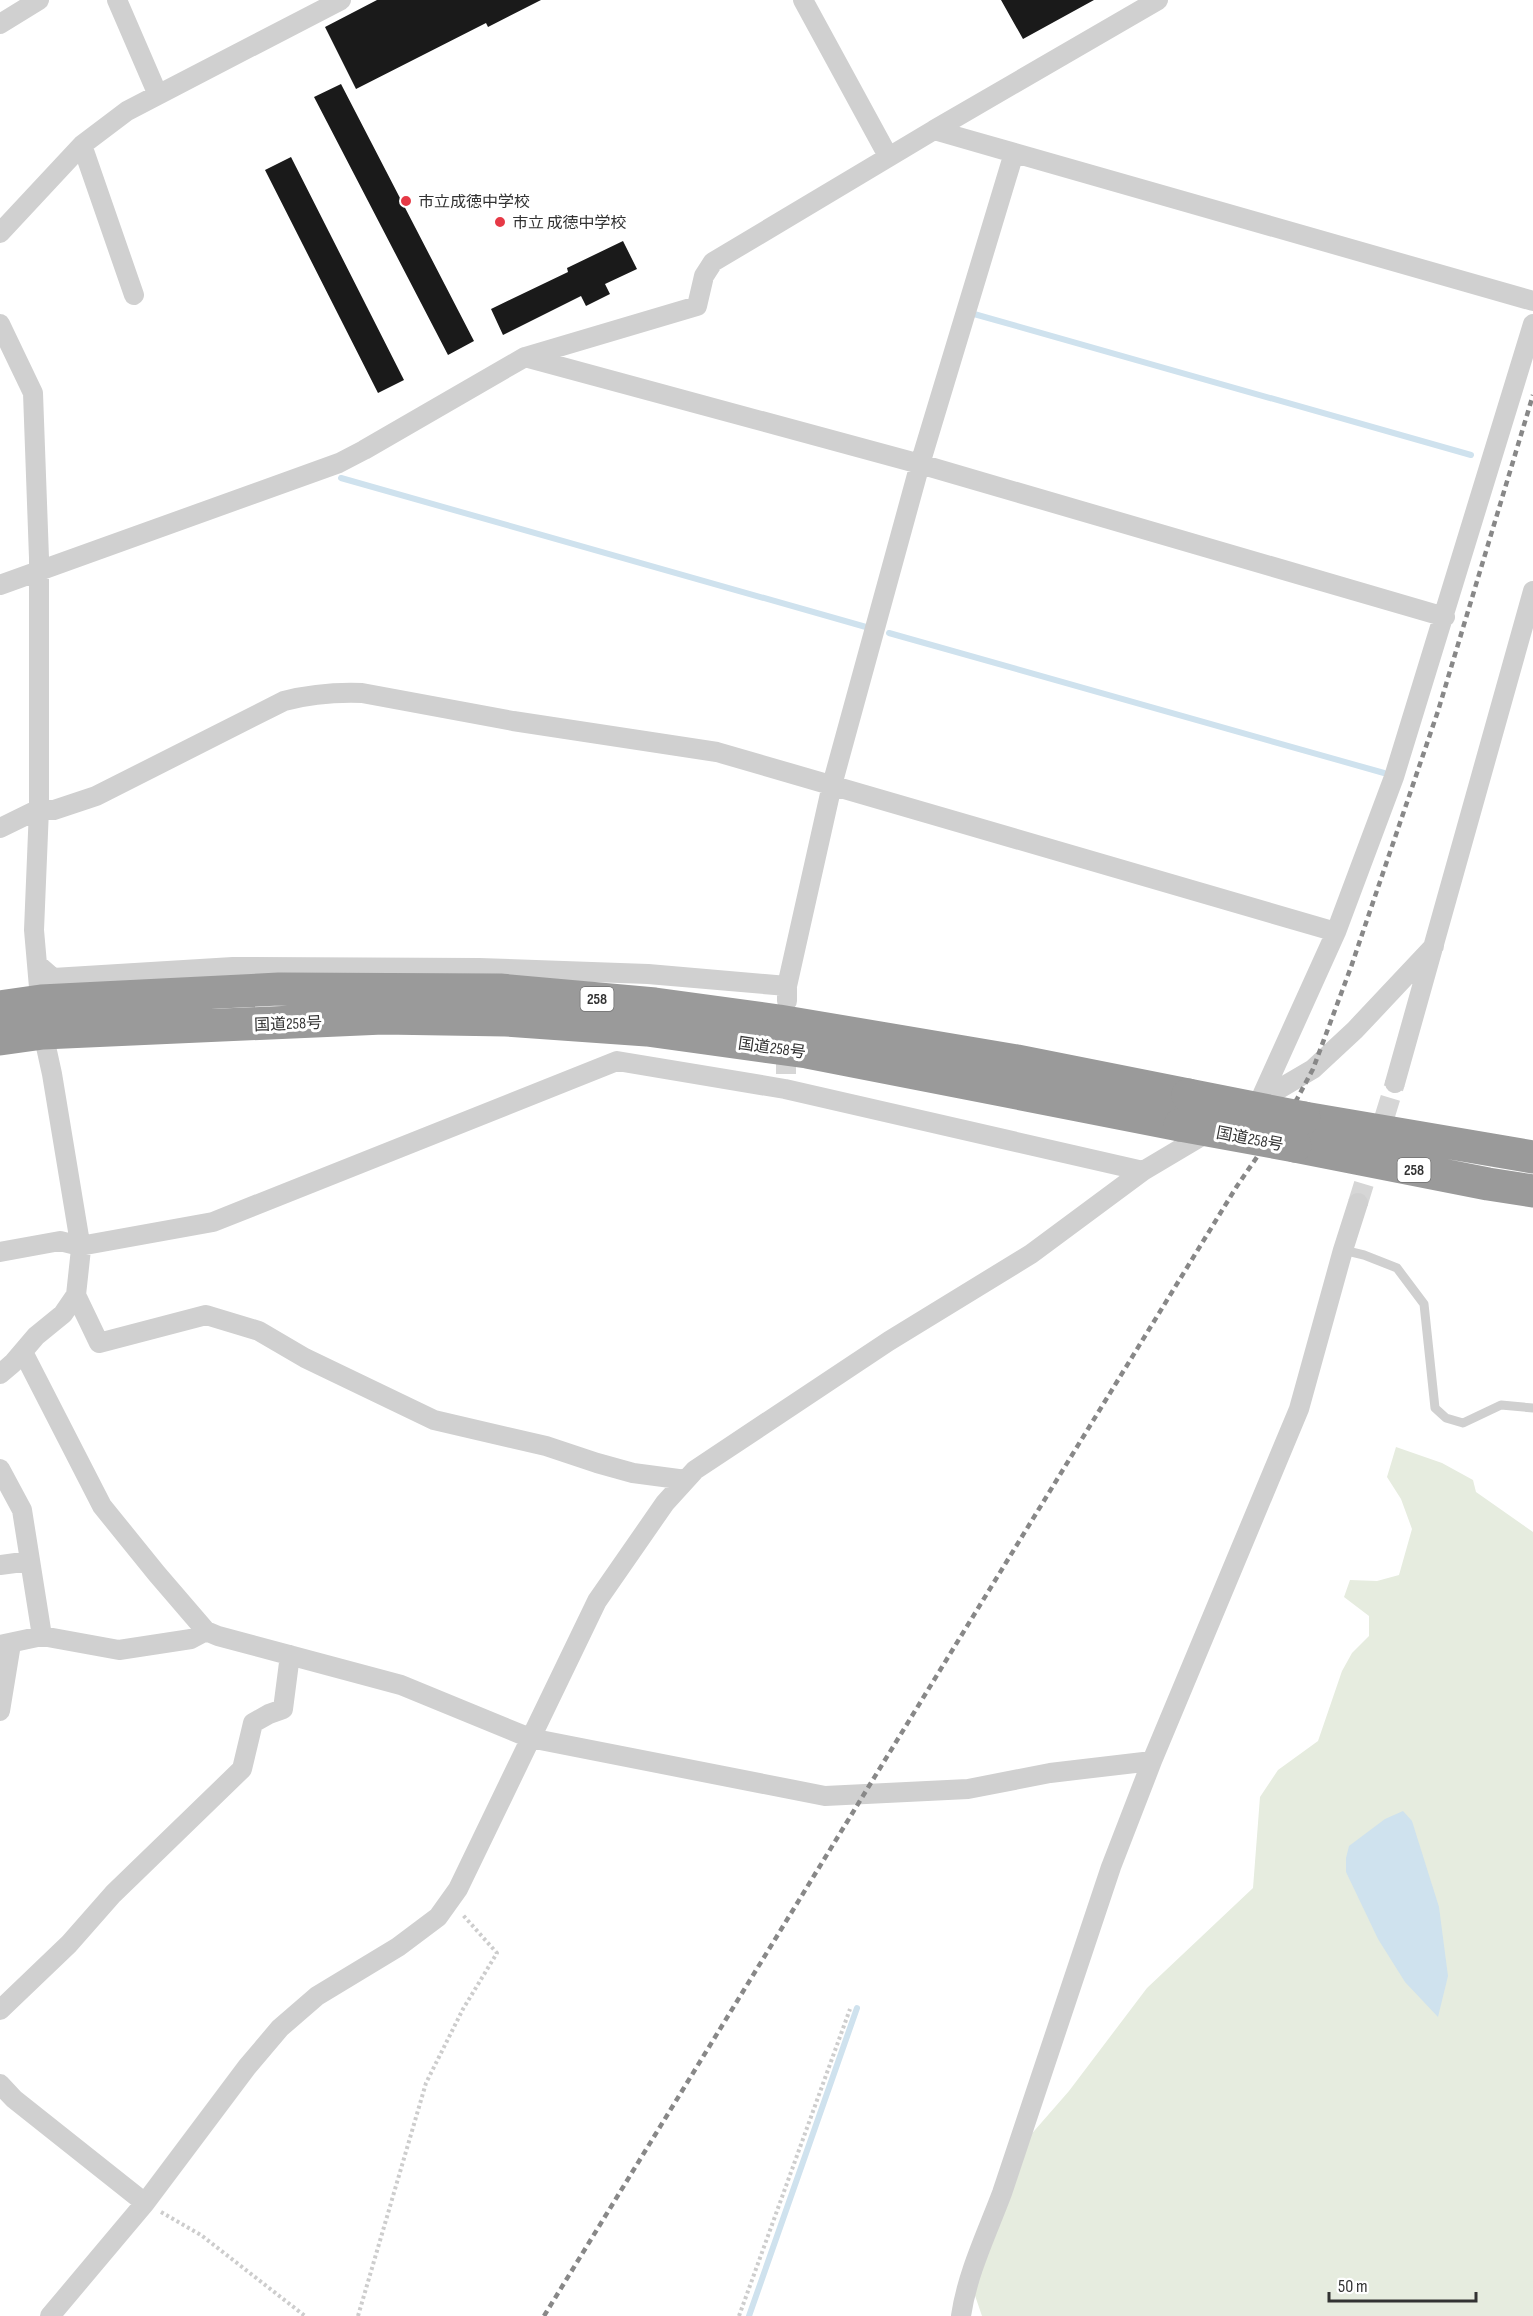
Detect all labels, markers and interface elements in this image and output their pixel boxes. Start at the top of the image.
place label: 市立成徳中学校 [418,193,530,212]
marker: 市立成徳中学校 [399,194,413,208]
place label: 市立 成徳中学校 [512,214,627,233]
marker: 市立 成徳中学校 [493,215,507,229]
road number: 258 [580,987,614,1011]
street label: 国道258号 [254,1014,322,1035]
street label: 国道258号 [737,1034,807,1063]
street label: 国道258号 [1215,1124,1285,1155]
road number: 258 [1398,1158,1430,1182]
scale bar [1329,2265,1476,2303]
text: 50 m [1338,2276,1368,2297]

